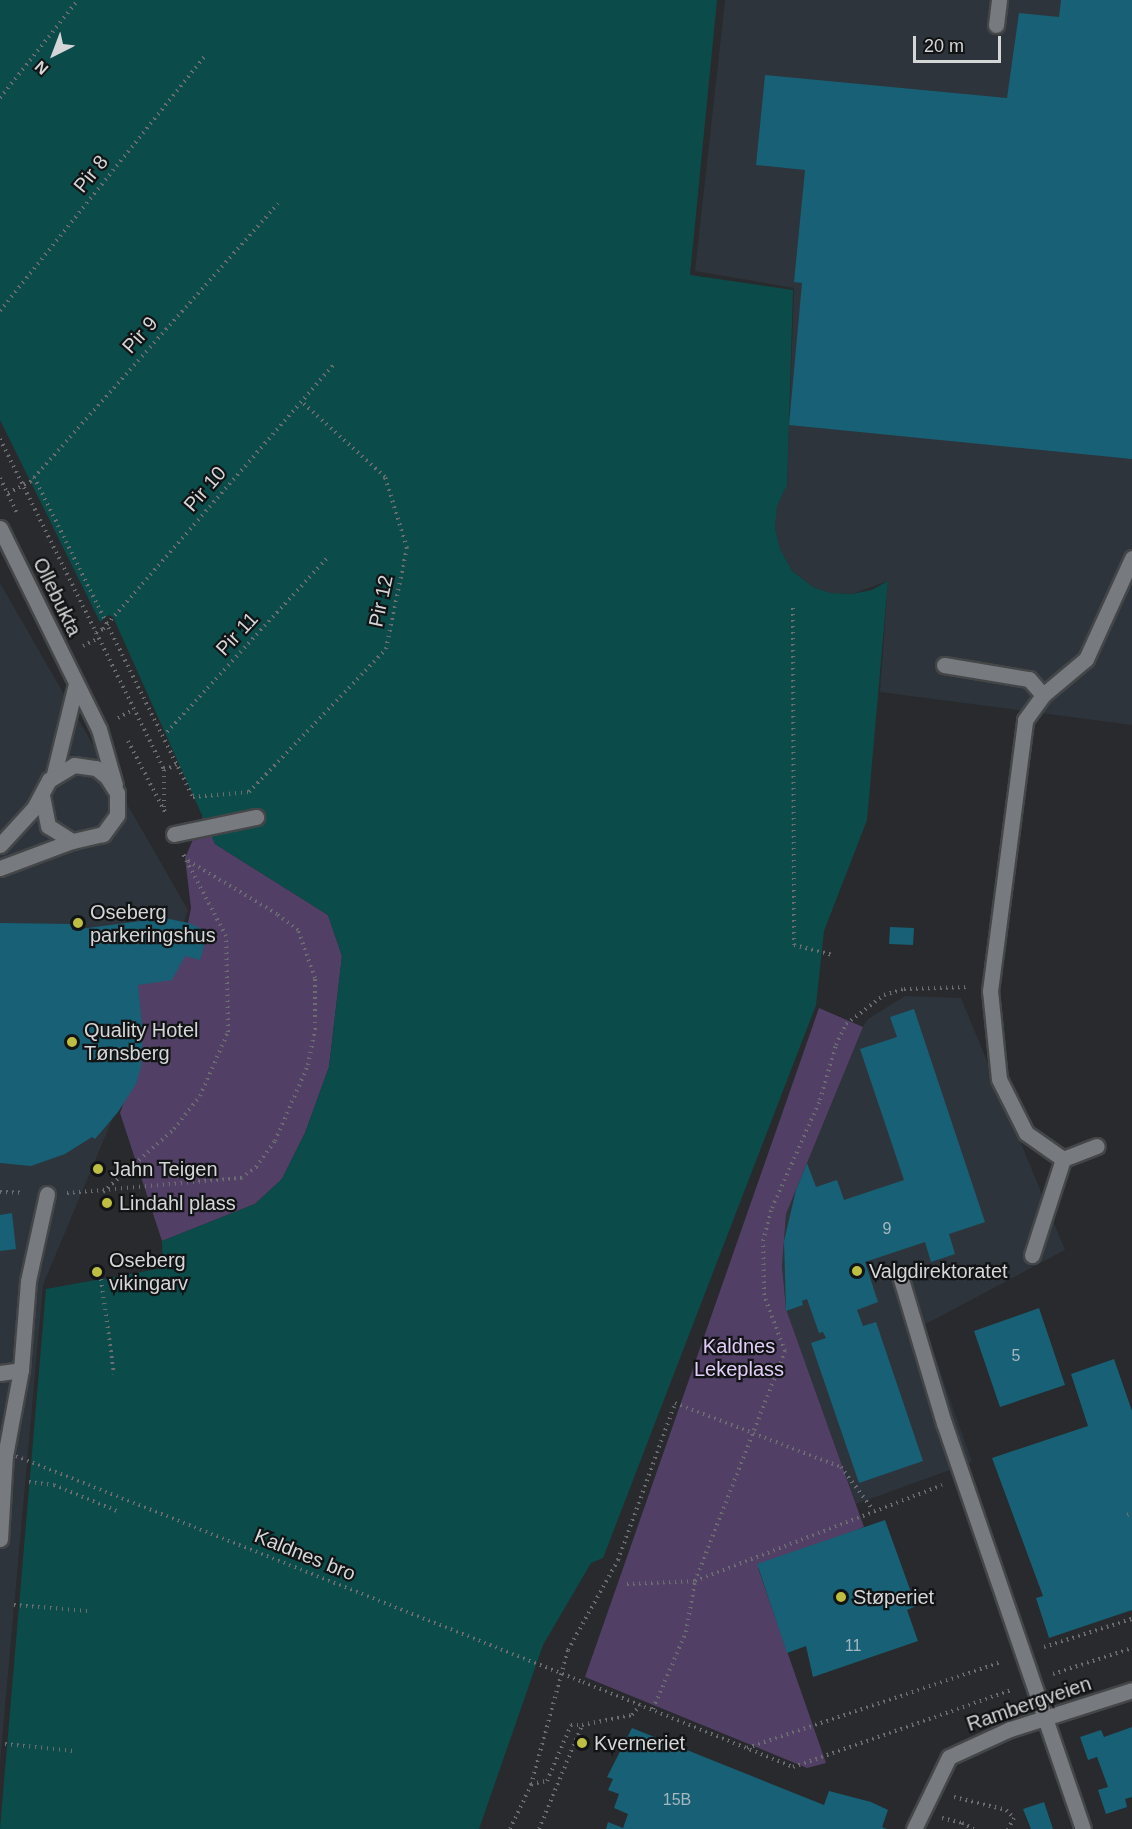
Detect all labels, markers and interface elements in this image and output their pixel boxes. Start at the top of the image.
north arrow [24,24,84,84]
scale bar [916,24,1004,62]
text: 20 m [924,36,964,56]
text: N [32,58,52,78]
street label: Pir 8 [69,150,113,198]
street label: Pir 9 [117,312,163,358]
street label: Pir 10 [179,461,231,517]
street label: Ollebukta [28,554,86,640]
street label: Pir 12 [364,573,398,629]
street label: Pir 11 [211,607,263,661]
place label: Oseberg parkeringshus [90,900,216,947]
marker: Oseberg parkeringshus [71,916,85,930]
place label: Quality Hotel Tønsberg [84,1018,198,1065]
marker: Quality Hotel Tønsberg [65,1035,79,1049]
place label: Jahn Teigen [110,1157,218,1181]
marker: Jahn Teigen [91,1162,105,1176]
place label: Lindahl plass [119,1191,236,1215]
marker: Lindahl plass [100,1196,114,1210]
house number: 9 [883,1219,891,1239]
place label: Oseberg vikingarv [109,1248,188,1295]
place label: Valgdirektoratet [869,1259,1008,1283]
marker: Valgdirektoratet [850,1264,864,1278]
marker: Oseberg vikingarv [90,1265,104,1279]
park label: Kaldnes Lekeplass [694,1335,784,1382]
house number: 5 [1012,1346,1020,1366]
street label: Kaldnes bro [251,1524,359,1586]
place label: Støperiet [853,1585,934,1609]
marker: Støperiet [834,1590,848,1604]
house number: 11 [845,1636,861,1656]
street label: Rambergveien [964,1671,1094,1737]
place label: Kverneriet [594,1731,685,1755]
marker: Kverneriet [575,1736,589,1750]
house number: 15B [663,1790,691,1810]

